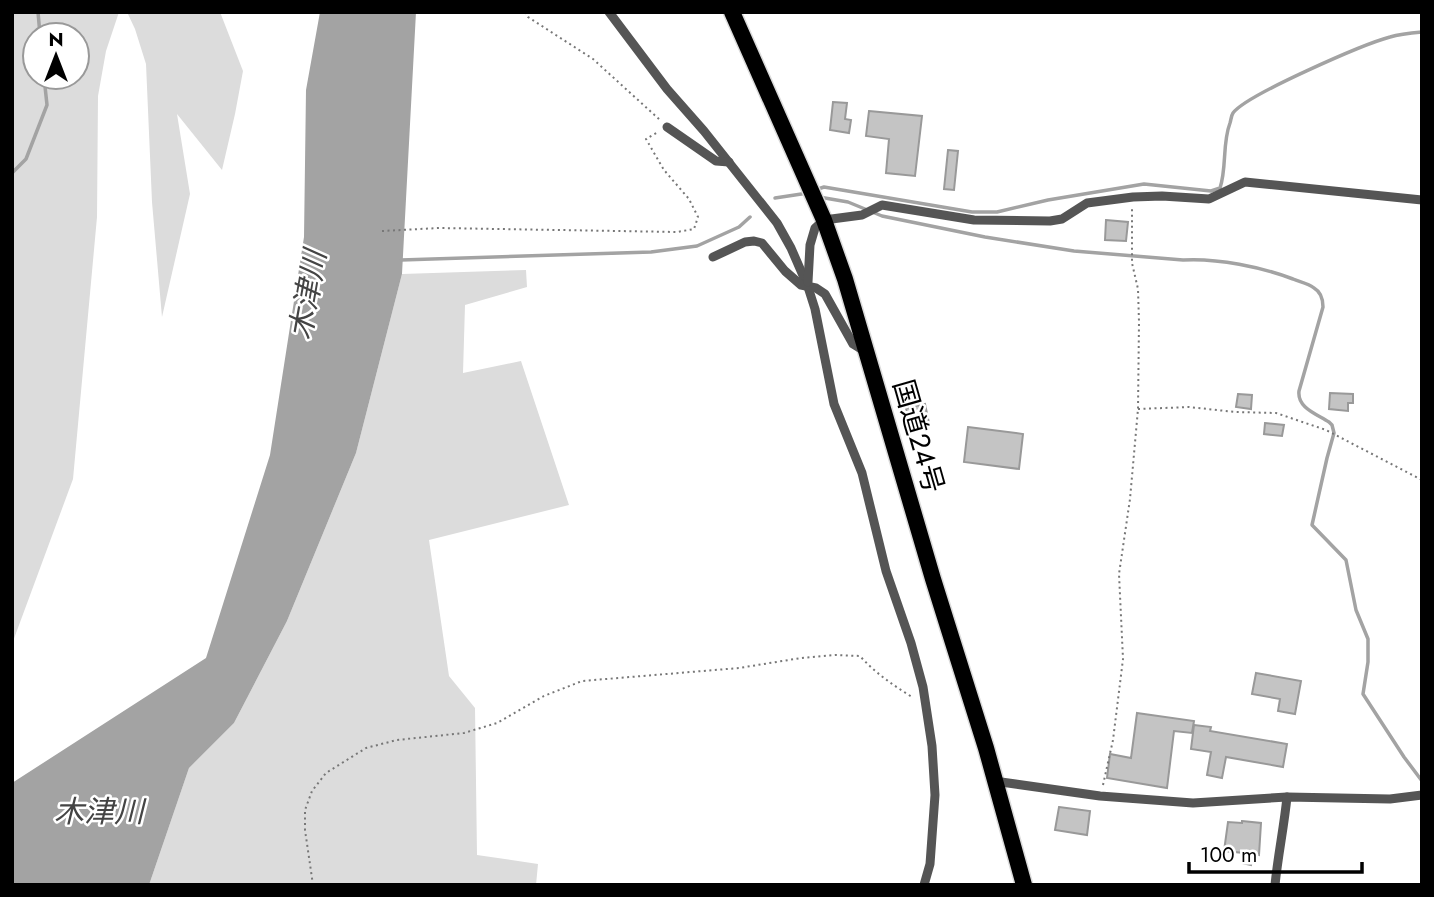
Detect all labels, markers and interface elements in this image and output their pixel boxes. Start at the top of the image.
north arrow [21,21,91,91]
text: N [48,26,64,53]
water label: 木津川 [279,244,337,343]
street label: 国道24号 [883,375,954,498]
water label: 木津川 [54,790,147,833]
scale bar [1189,830,1362,874]
text: 100 m [1200,840,1257,870]

